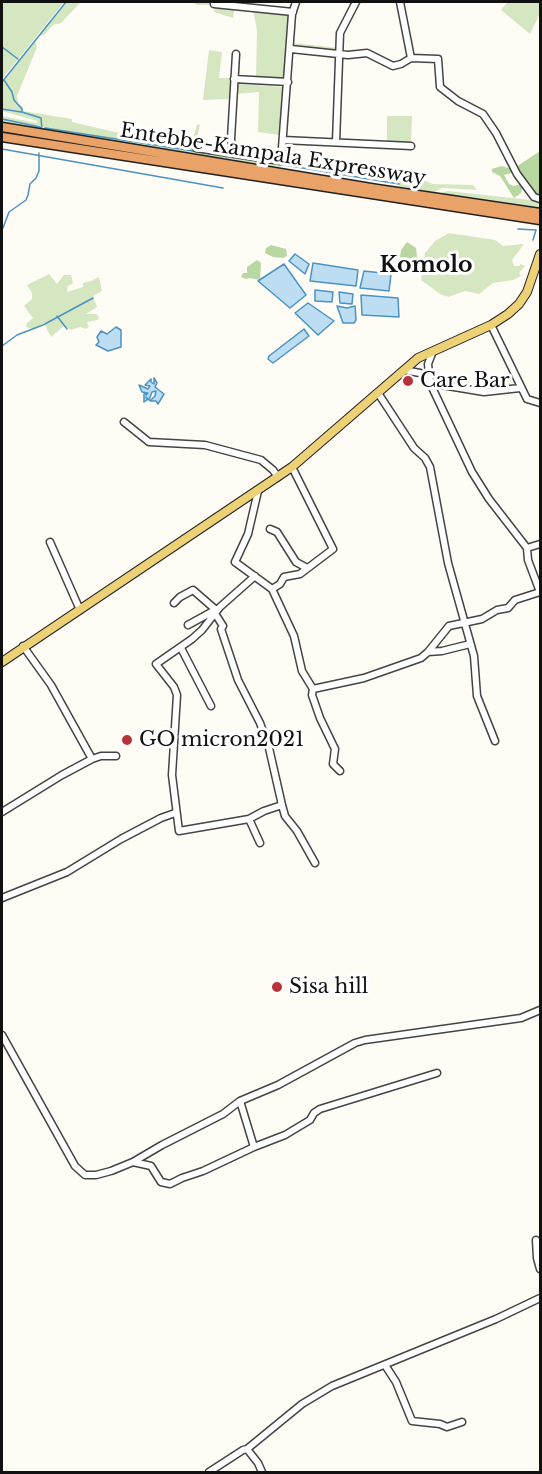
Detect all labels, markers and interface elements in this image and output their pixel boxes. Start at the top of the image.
street label: Entebbe-Kampala Expressway [118,119,428,191]
district label: Komolo [379,253,473,279]
place label: Care Bar [420,369,510,393]
marker: Care Bar [401,374,415,388]
place label: GO micron2021 [139,728,304,752]
marker: GO micron2021 [120,733,134,747]
place label: Sisa hill [289,975,368,999]
marker: Sisa hill [270,980,284,994]

